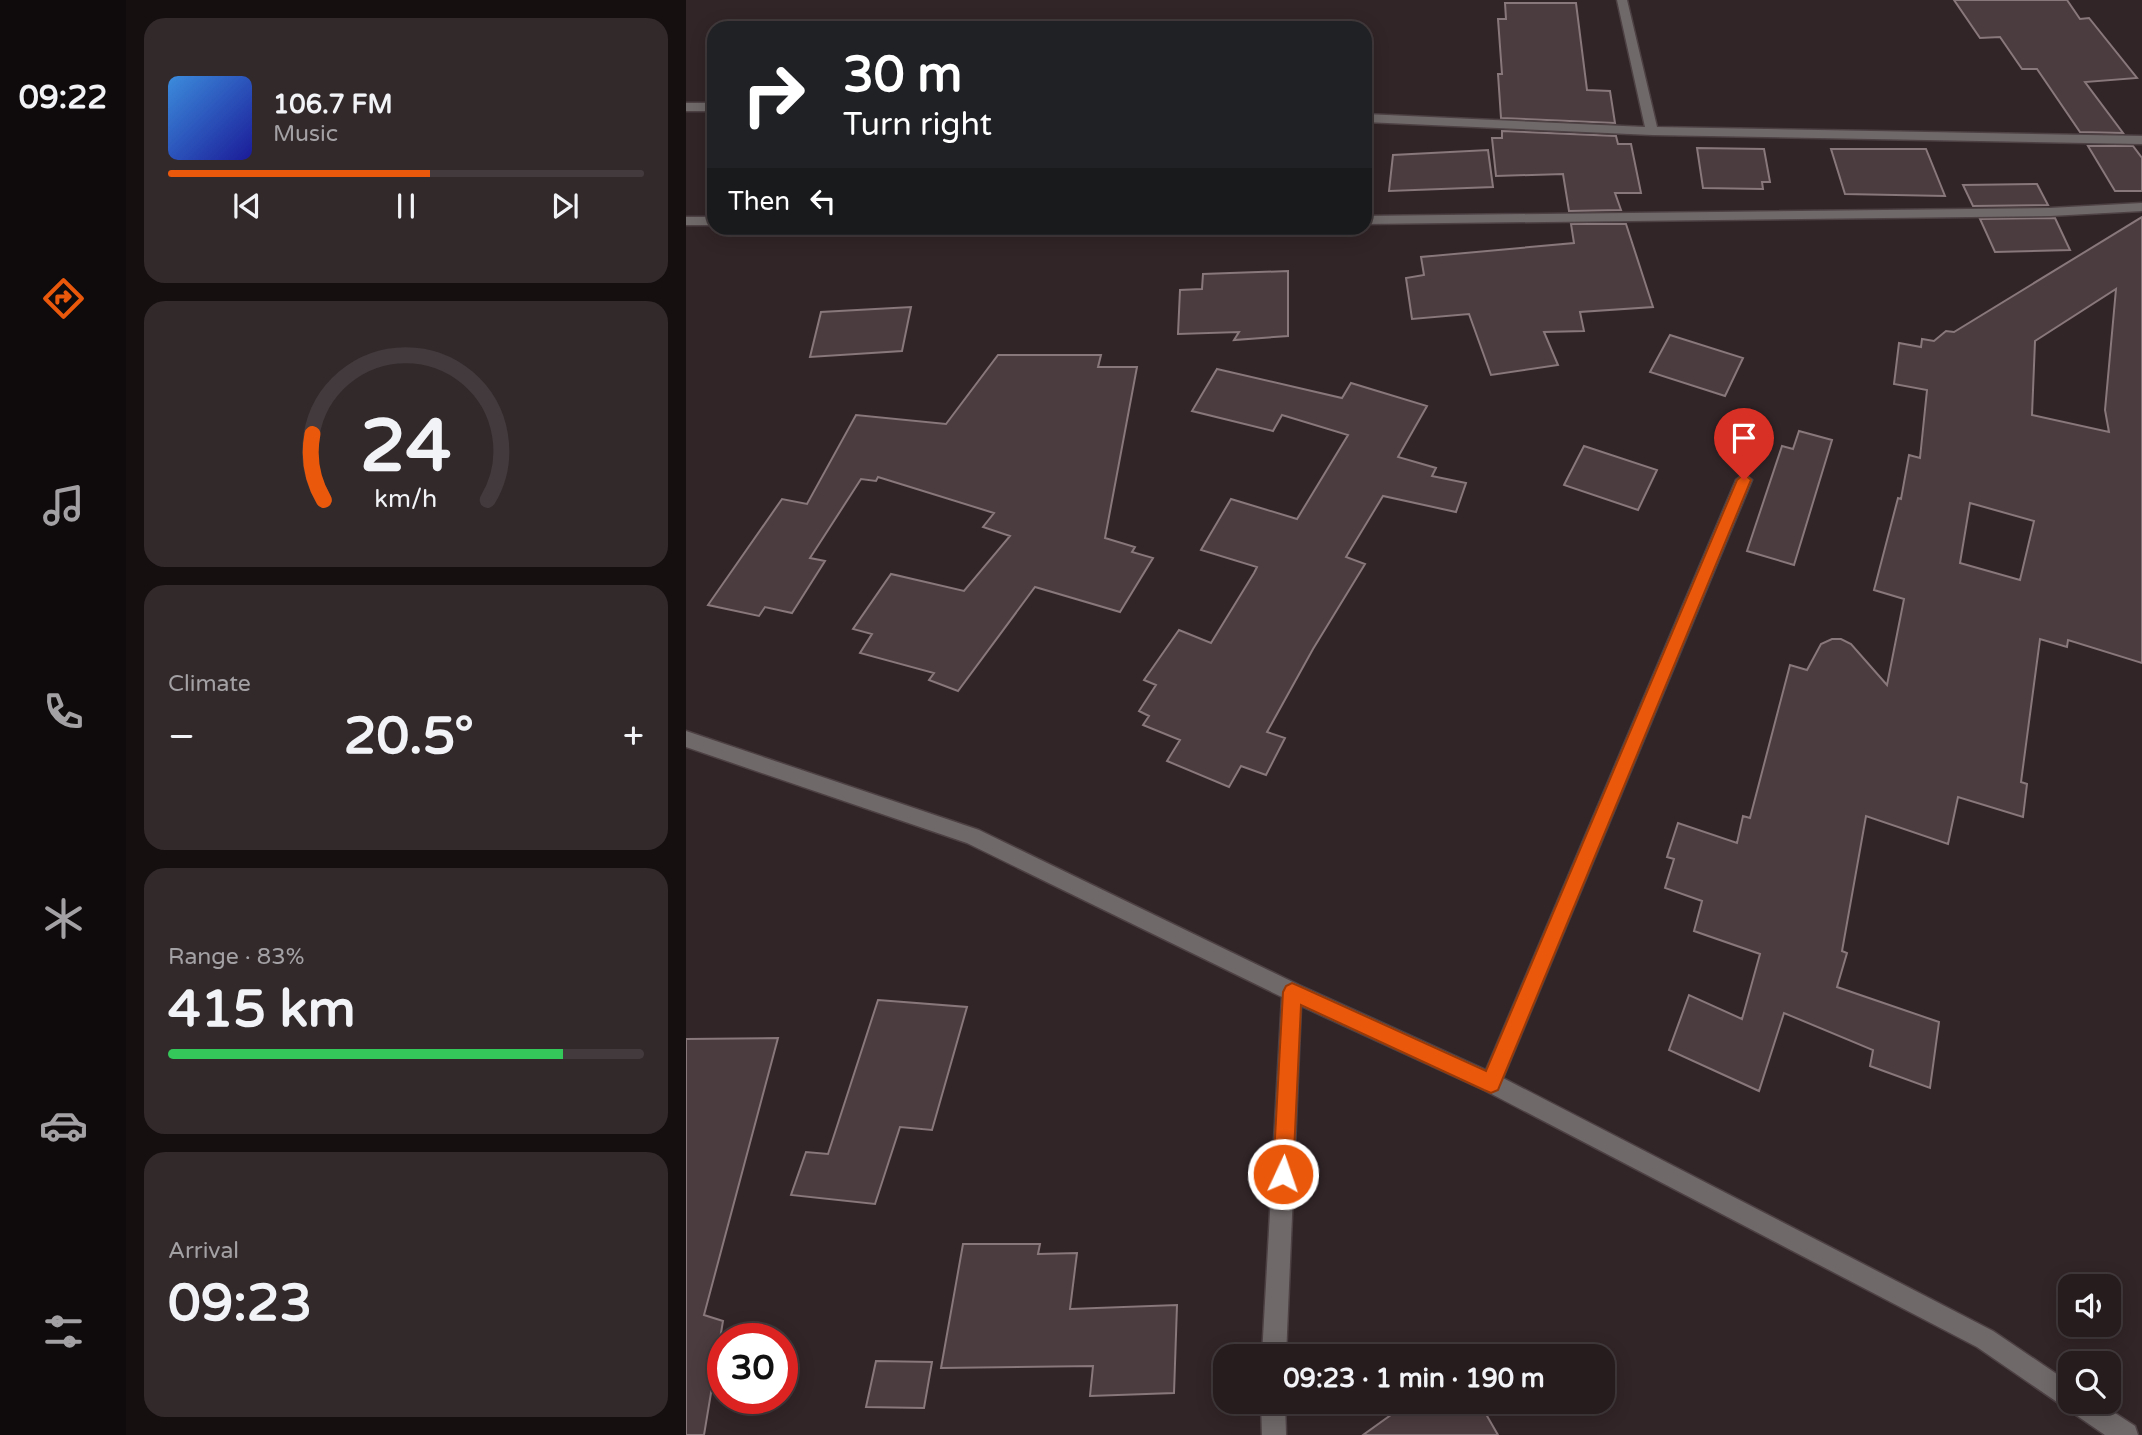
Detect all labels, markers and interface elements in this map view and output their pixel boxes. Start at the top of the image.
text: 30 m [843,46,962,105]
icon: right [728,49,819,140]
text: 09:22 [19,79,107,117]
text: 106.7 FM [273,89,393,120]
text: Turn right [843,106,992,144]
text: Music [273,120,338,148]
icon: left [804,182,842,220]
text: Then [728,186,790,217]
icon: previous [228,187,266,225]
icon: pause [387,187,425,225]
icon: next [546,187,584,225]
icon: directions [39,274,88,323]
text: 24 [360,404,452,492]
pin [1714,408,1774,480]
icon: arrive [1725,419,1763,457]
icon: music [39,481,88,530]
text: km/h [375,484,437,514]
text: Climate [168,670,251,698]
icon: phone [39,687,88,736]
text: 20.5° [344,705,474,768]
text: − [168,714,195,760]
text: + [623,714,644,760]
icon: climate [39,894,88,943]
text: Range · 83% [168,943,304,971]
text: 415 km [168,978,356,1041]
icon: car [39,1101,88,1150]
position arrow [1246,1137,1320,1211]
text: Arrival [168,1237,239,1265]
text: 09:23 [168,1272,312,1335]
map controls [2058,1274,2121,1414]
button: sound [2058,1274,2121,1337]
icon: filters [39,1307,88,1356]
speed limit sign: 30 [707,1323,798,1414]
button: search [2058,1351,2121,1414]
text: 09:23 · 1 min · 190 m [1283,1363,1545,1394]

